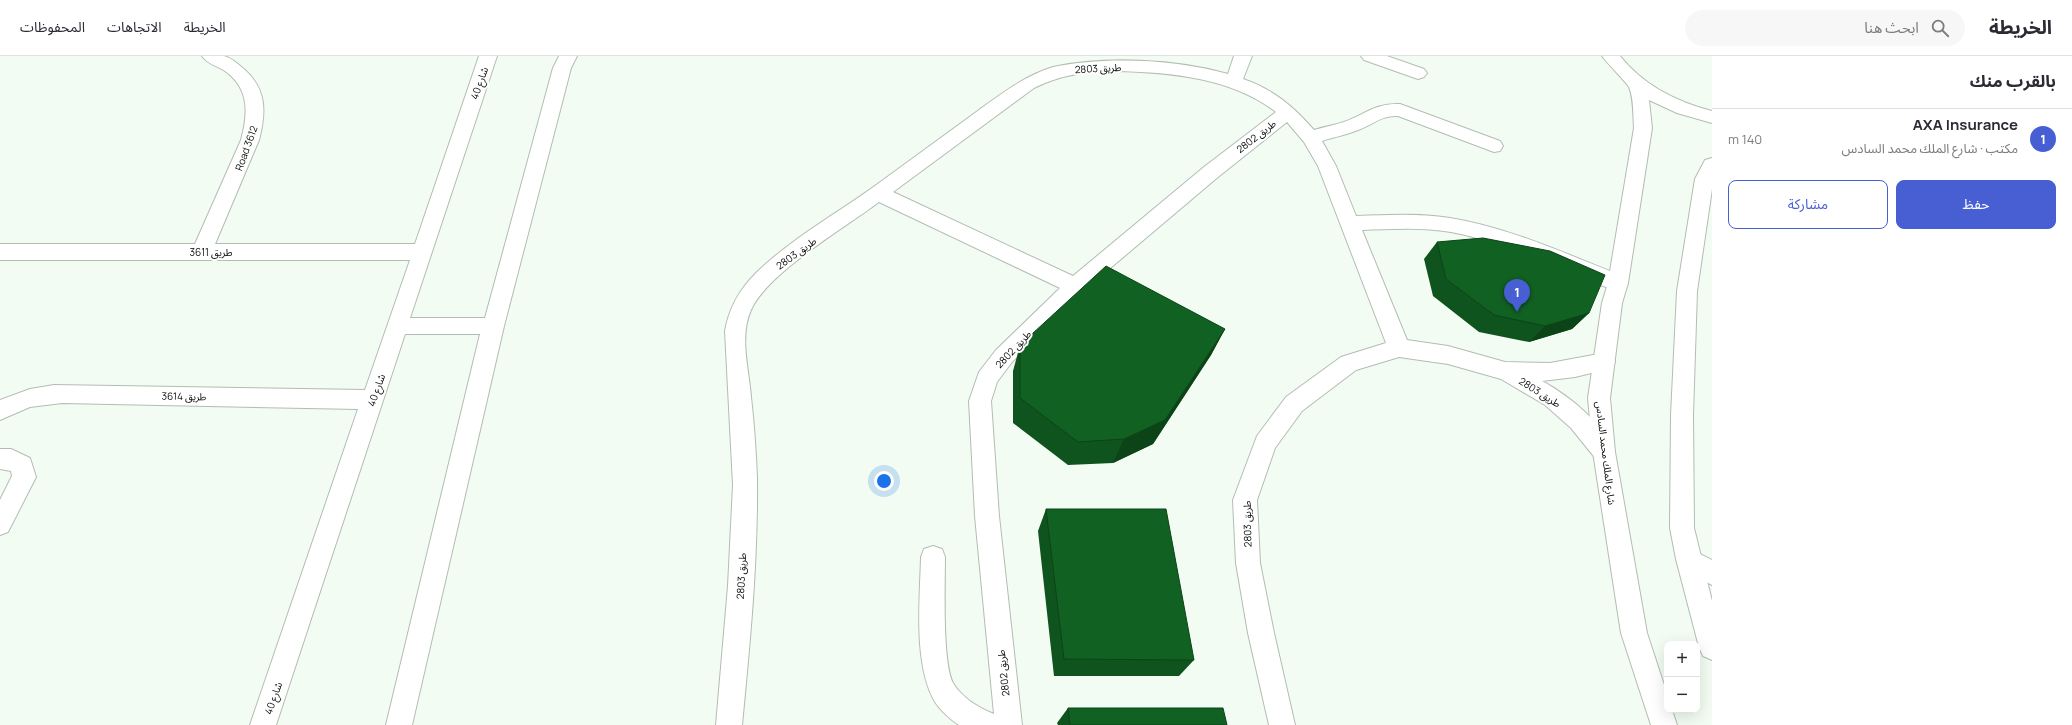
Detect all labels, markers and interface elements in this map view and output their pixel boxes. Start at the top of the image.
search box [1685,10,1965,46]
text: الخريطة [1989,14,2052,40]
text: المحفوظات [20,17,85,36]
text: الاتجاهات [107,17,162,36]
text: الخريطة [184,17,226,36]
text: ابحث هنا [1864,17,1919,38]
icon: search [1929,17,1951,39]
street label: طريق 2803 [1074,60,1122,76]
street label: شارع 40 [467,65,492,101]
text: بالقرب منك [1970,69,2056,92]
text: AXA Insurance [1913,114,2018,135]
street label: طريق 2802 [1233,116,1279,156]
street label: Road 3612 [231,123,261,172]
text: 140 m [1728,130,1762,148]
text: 1 [2040,130,2046,148]
text: مكتب · شارع الملك محمد السادس [1842,139,2018,157]
button: مشاركة [1728,180,1888,229]
button: حفظ [1896,180,2056,229]
street label: طريق 2803 [773,233,819,272]
street label: طريق 3611 [190,245,233,259]
pin: 1 [1504,279,1530,312]
street label: طريق 2802 [992,327,1034,371]
street label: شارع 40 [364,372,389,408]
street label: طريق 2803 [1517,374,1564,410]
street label: طريق 3614 [161,389,207,403]
street label: شارع الملك محمد السادس [1592,400,1619,506]
your location [874,471,894,491]
street label: طريق 2803 [1240,500,1254,547]
street label: طريق 2803 [733,552,749,600]
map controls [1664,641,1700,713]
button: + [1664,641,1700,677]
street label: طريق 2802 [994,649,1012,697]
button: − [1664,677,1700,713]
street label: شارع 40 [261,680,286,716]

